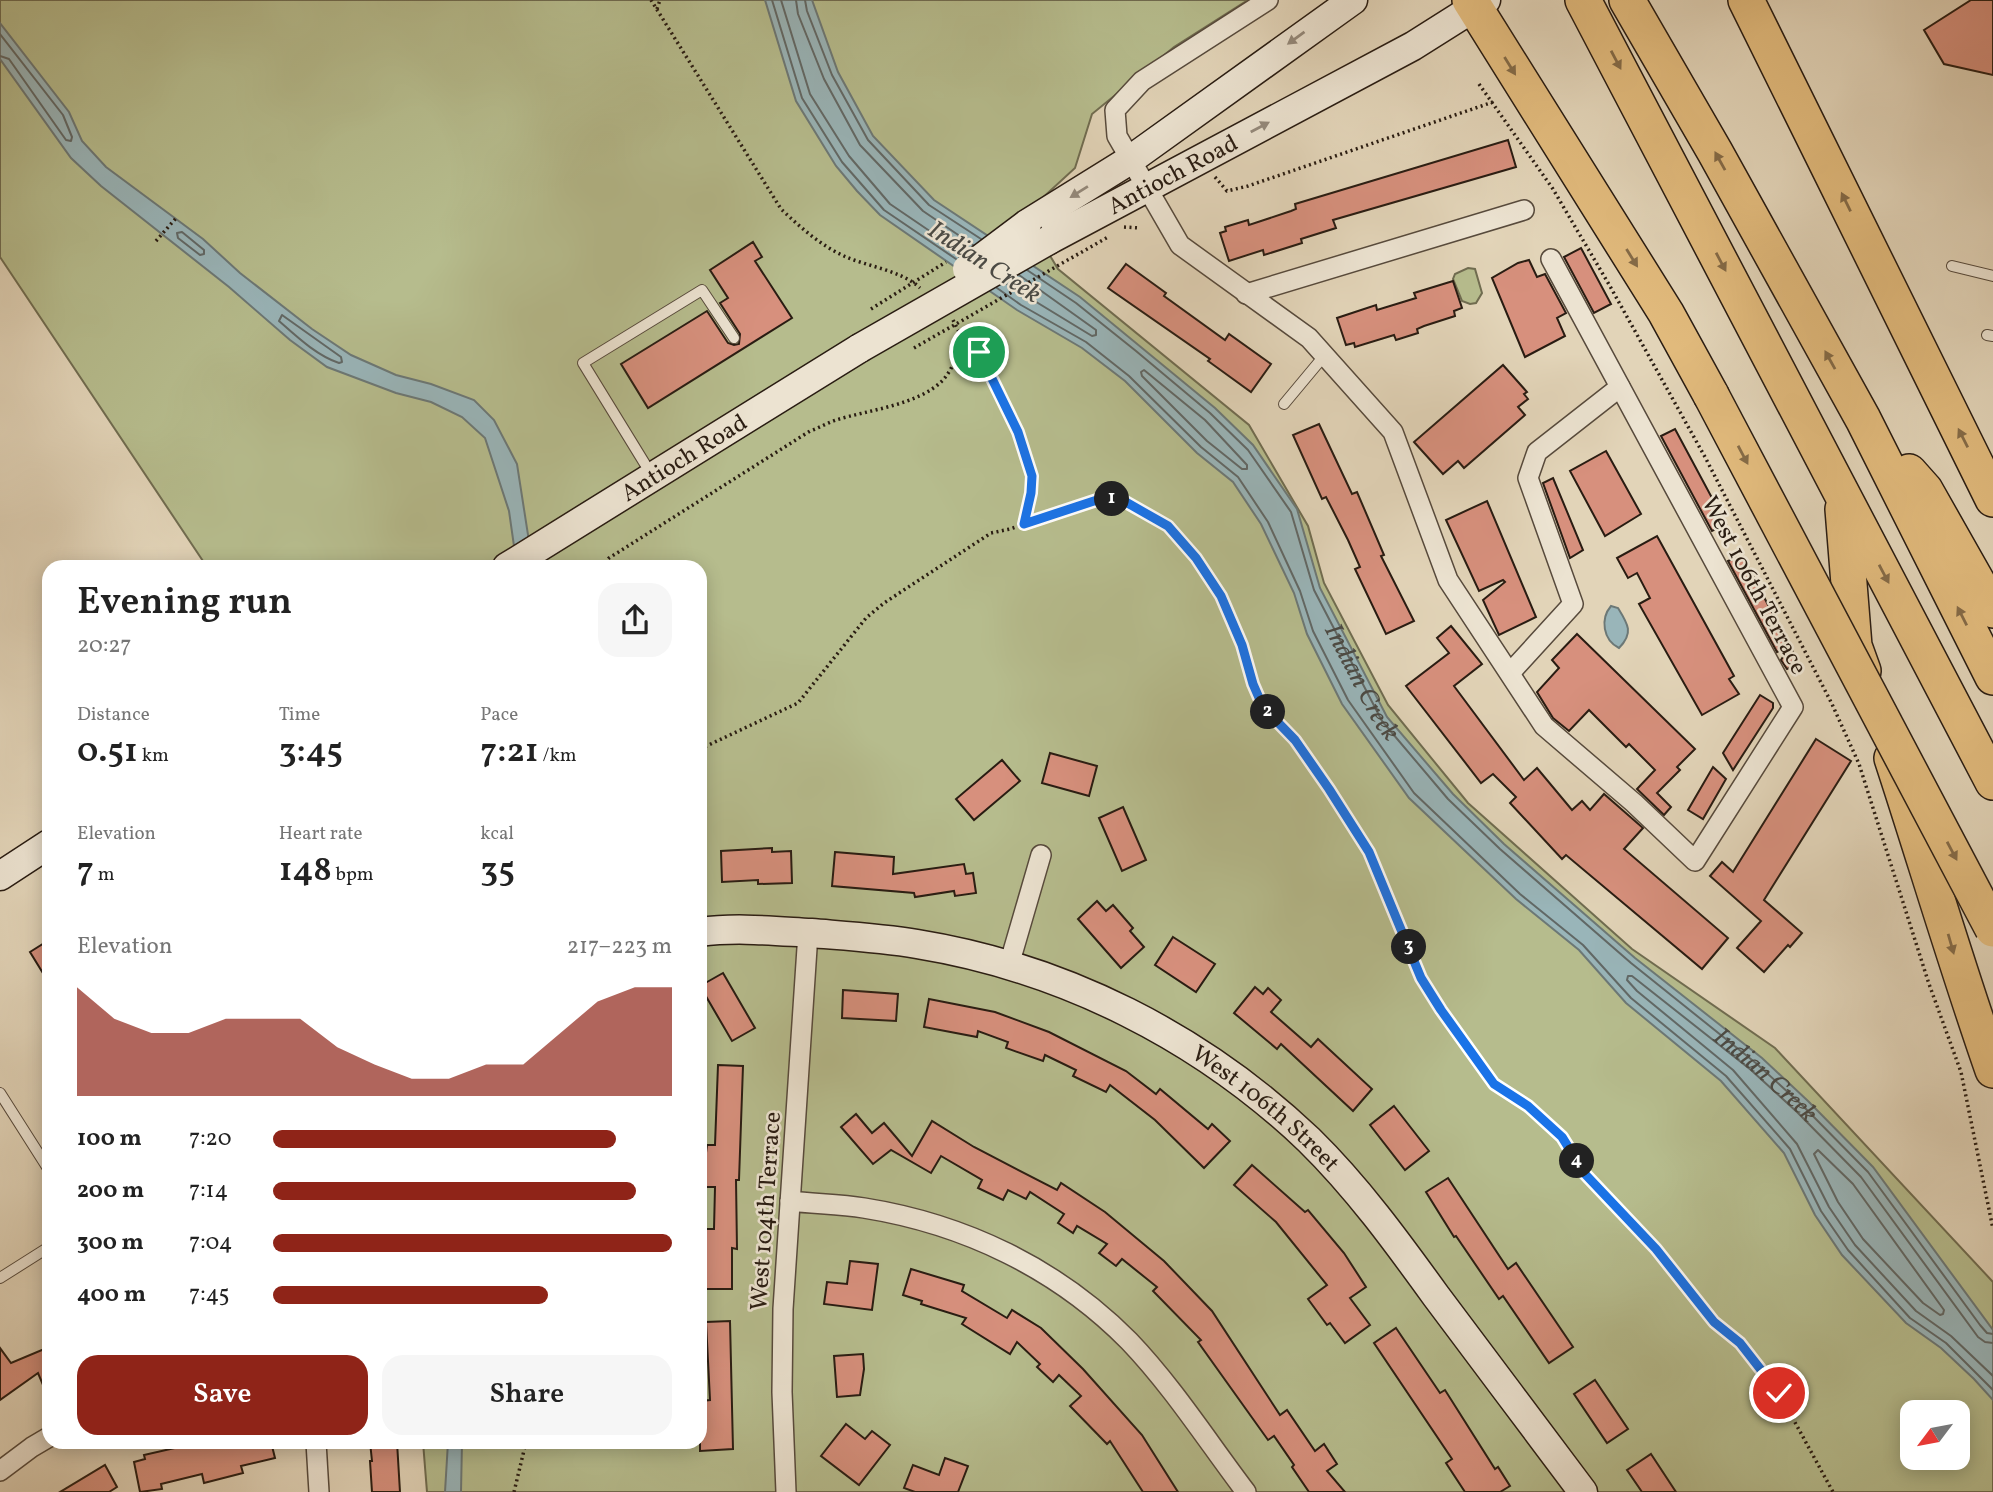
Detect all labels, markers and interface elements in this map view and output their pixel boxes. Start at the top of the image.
one-way arrow [1288,31,1306,46]
one-way arrow [1610,50,1621,70]
one-way arrow [1503,56,1516,75]
one-way arrow [1250,121,1270,132]
street label: Antioch Road [1102,127,1245,225]
one-way arrow [1714,151,1726,170]
one-way arrow [1069,186,1088,199]
one-way arrow [1840,192,1851,212]
water label: Indian Creek [920,213,1048,313]
one-way arrow [1625,248,1638,267]
one-way arrow [1715,252,1727,272]
pin [949,322,1009,382]
icon: arrive [960,333,998,371]
one-way arrow [1824,350,1836,369]
street label: Antioch Road [615,407,755,511]
one-way arrow [1957,428,1968,448]
one-way arrow [1737,445,1749,465]
pin: 1 [1094,482,1130,516]
text: 1 [1108,485,1115,511]
street label: West 106th Terrace [1692,491,1815,681]
one-way arrow [1878,564,1890,584]
text: Evening run [77,577,292,630]
button: share [598,583,672,657]
one-way arrow [1957,606,1968,626]
water label: Indian Creek [1314,618,1407,750]
text: 20:27 [77,630,131,662]
pin: 2 [1250,694,1286,730]
text: 2 [1263,698,1272,724]
text: Distance [77,702,150,728]
text: Time [279,702,320,728]
text: Pace [480,702,518,728]
text: 0.51 [77,728,138,776]
text: 3:45 [279,728,343,776]
text: 7:21 [480,728,539,776]
text: km [138,743,169,769]
text: /km [539,743,577,769]
text: Elevation [77,821,156,847]
text: Heart rate [279,821,363,847]
text: kcal [480,821,514,847]
one-way arrow [1946,841,1958,861]
text: 7 [77,847,94,895]
text: 148 [279,847,332,895]
text: 35 [480,847,515,895]
text: m [94,862,114,888]
text: bpm [332,862,374,888]
pin: 3 [1392,930,1426,964]
text: Elevation [77,931,173,963]
text: 217–223 m [567,931,672,963]
text: 3 [1404,933,1413,959]
one-way arrow [1947,933,1957,954]
water label: Indian Creek [1705,1020,1825,1131]
street label: West 106th Street [1184,1038,1347,1180]
street label: West 104th Terrace [743,1111,791,1312]
text: 100 m [77,1123,142,1155]
text: 7:20 [189,1123,232,1155]
pin: 4 [1560,1144,1594,1178]
text: 4 [1571,1147,1582,1173]
text: 200 m [77,1175,144,1207]
text: 7:14 [189,1175,228,1207]
text: 300 m [77,1227,144,1259]
text: 7:04 [189,1227,233,1259]
text: 400 m [77,1279,146,1311]
text: 7:45 [189,1279,230,1311]
button: Save [77,1355,368,1435]
button: Share [382,1355,672,1435]
pin [1749,1363,1809,1423]
icon: check [1760,1374,1798,1412]
north arrow [1900,1400,1970,1470]
map controls [1900,1400,1970,1470]

